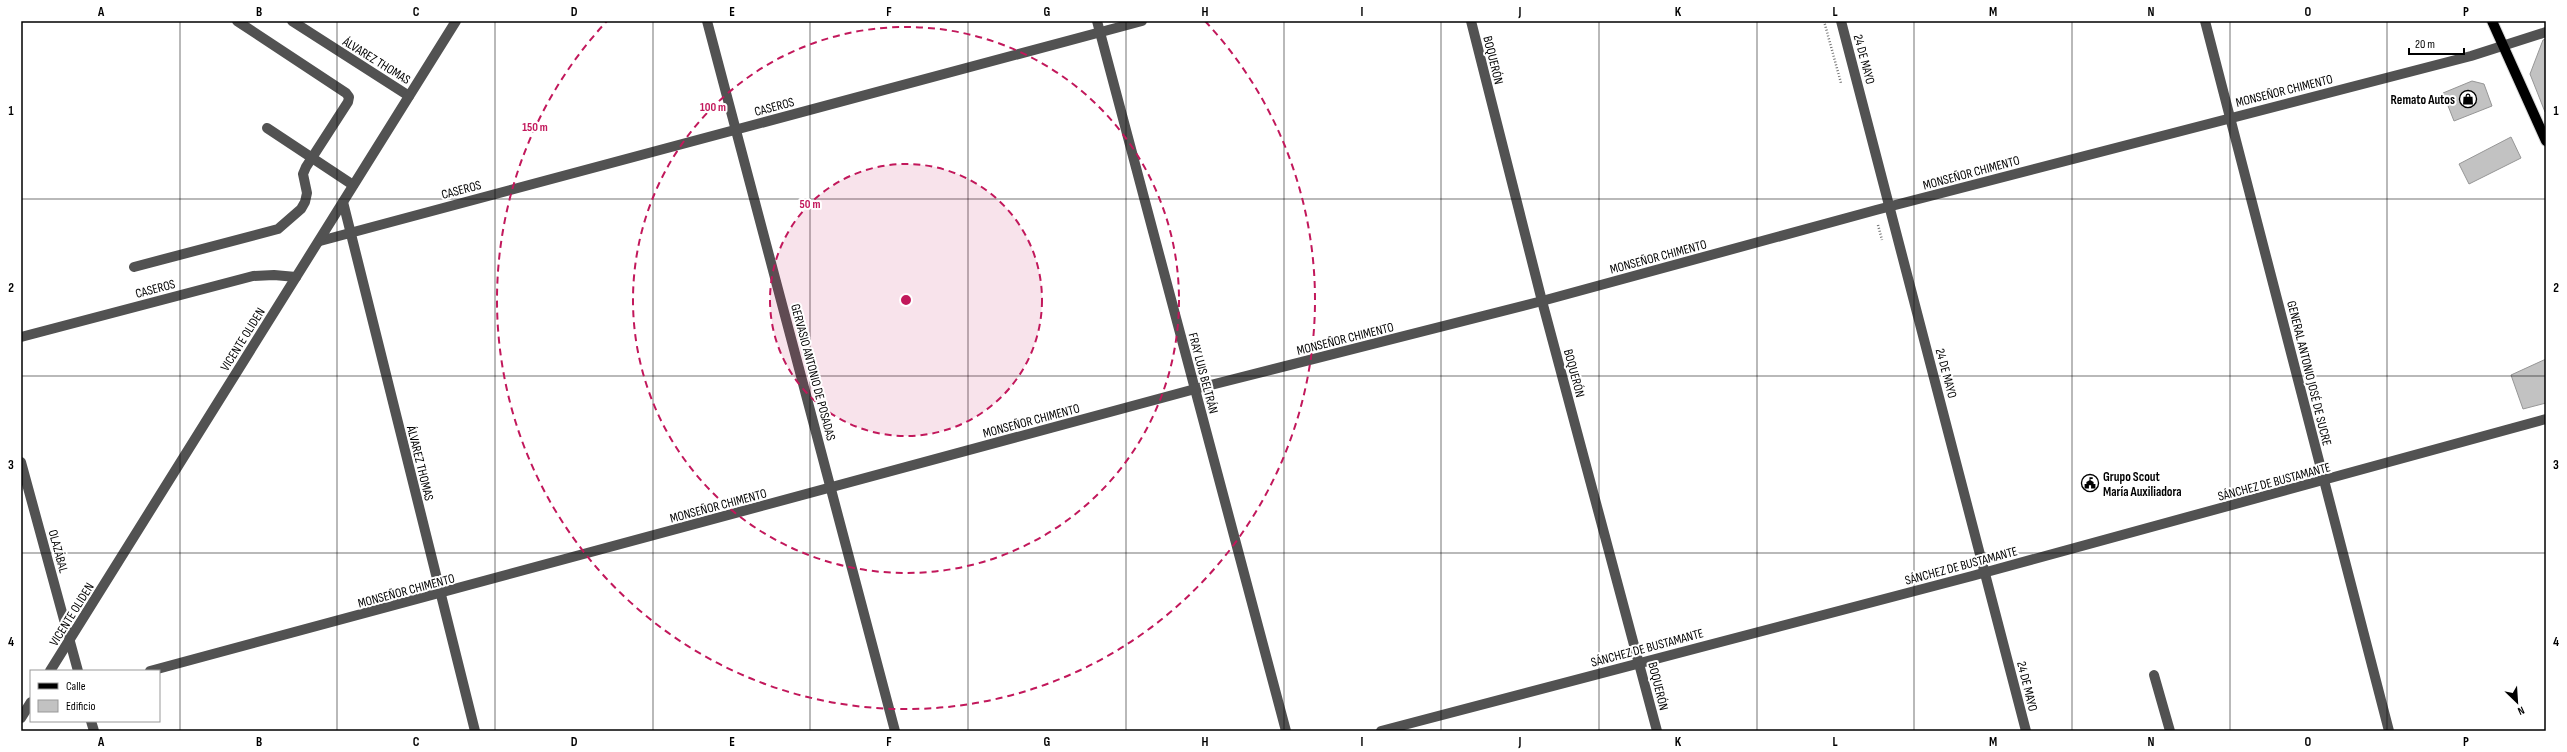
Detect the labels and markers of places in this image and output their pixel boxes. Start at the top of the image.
shop icon: Remato Autos [2458,89,2478,109]
place label: Remato Autos [2391,92,2455,108]
centre of rings [899,293,913,307]
place label: Grupo Scout María Auxiliadora [2103,469,2182,500]
public building icon: Grupo Scout María Auxiliadora [2080,473,2100,493]

